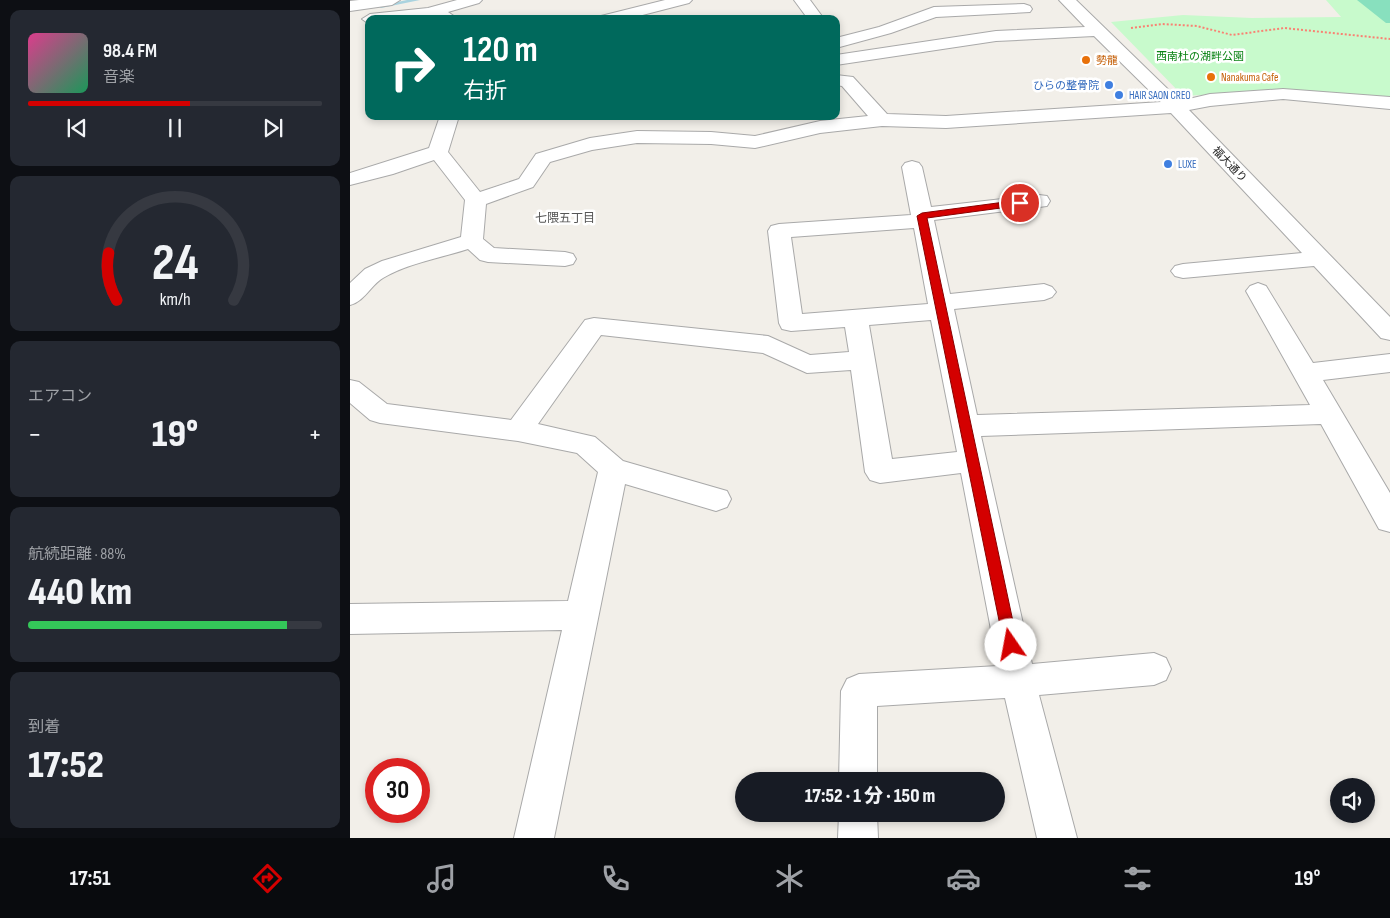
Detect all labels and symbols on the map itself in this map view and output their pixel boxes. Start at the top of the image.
park label: 西南杜の湖畔公園 [1156,50,1244,63]
marker: 勢龍 [1080,54,1092,66]
place label: 勢龍 [1096,54,1118,67]
marker: Nanakuma Cafe [1205,71,1217,83]
place label: Nanakuma Cafe [1221,71,1278,84]
place label: ひらの整骨院 [1033,79,1099,92]
marker: ひらの整骨院 [1103,79,1115,91]
marker: HAIR SAON CREO [1113,89,1125,101]
place label: HAIR SAON CREO [1129,89,1191,102]
street label: 福大通り [1210,144,1250,185]
marker: LUXE [1162,158,1174,170]
place label: LUXE [1178,158,1197,171]
pin [999,182,1041,224]
district label: 七隈五丁目 [535,211,595,226]
position arrow [984,618,1036,670]
speed limit sign: 30 [365,758,430,823]

